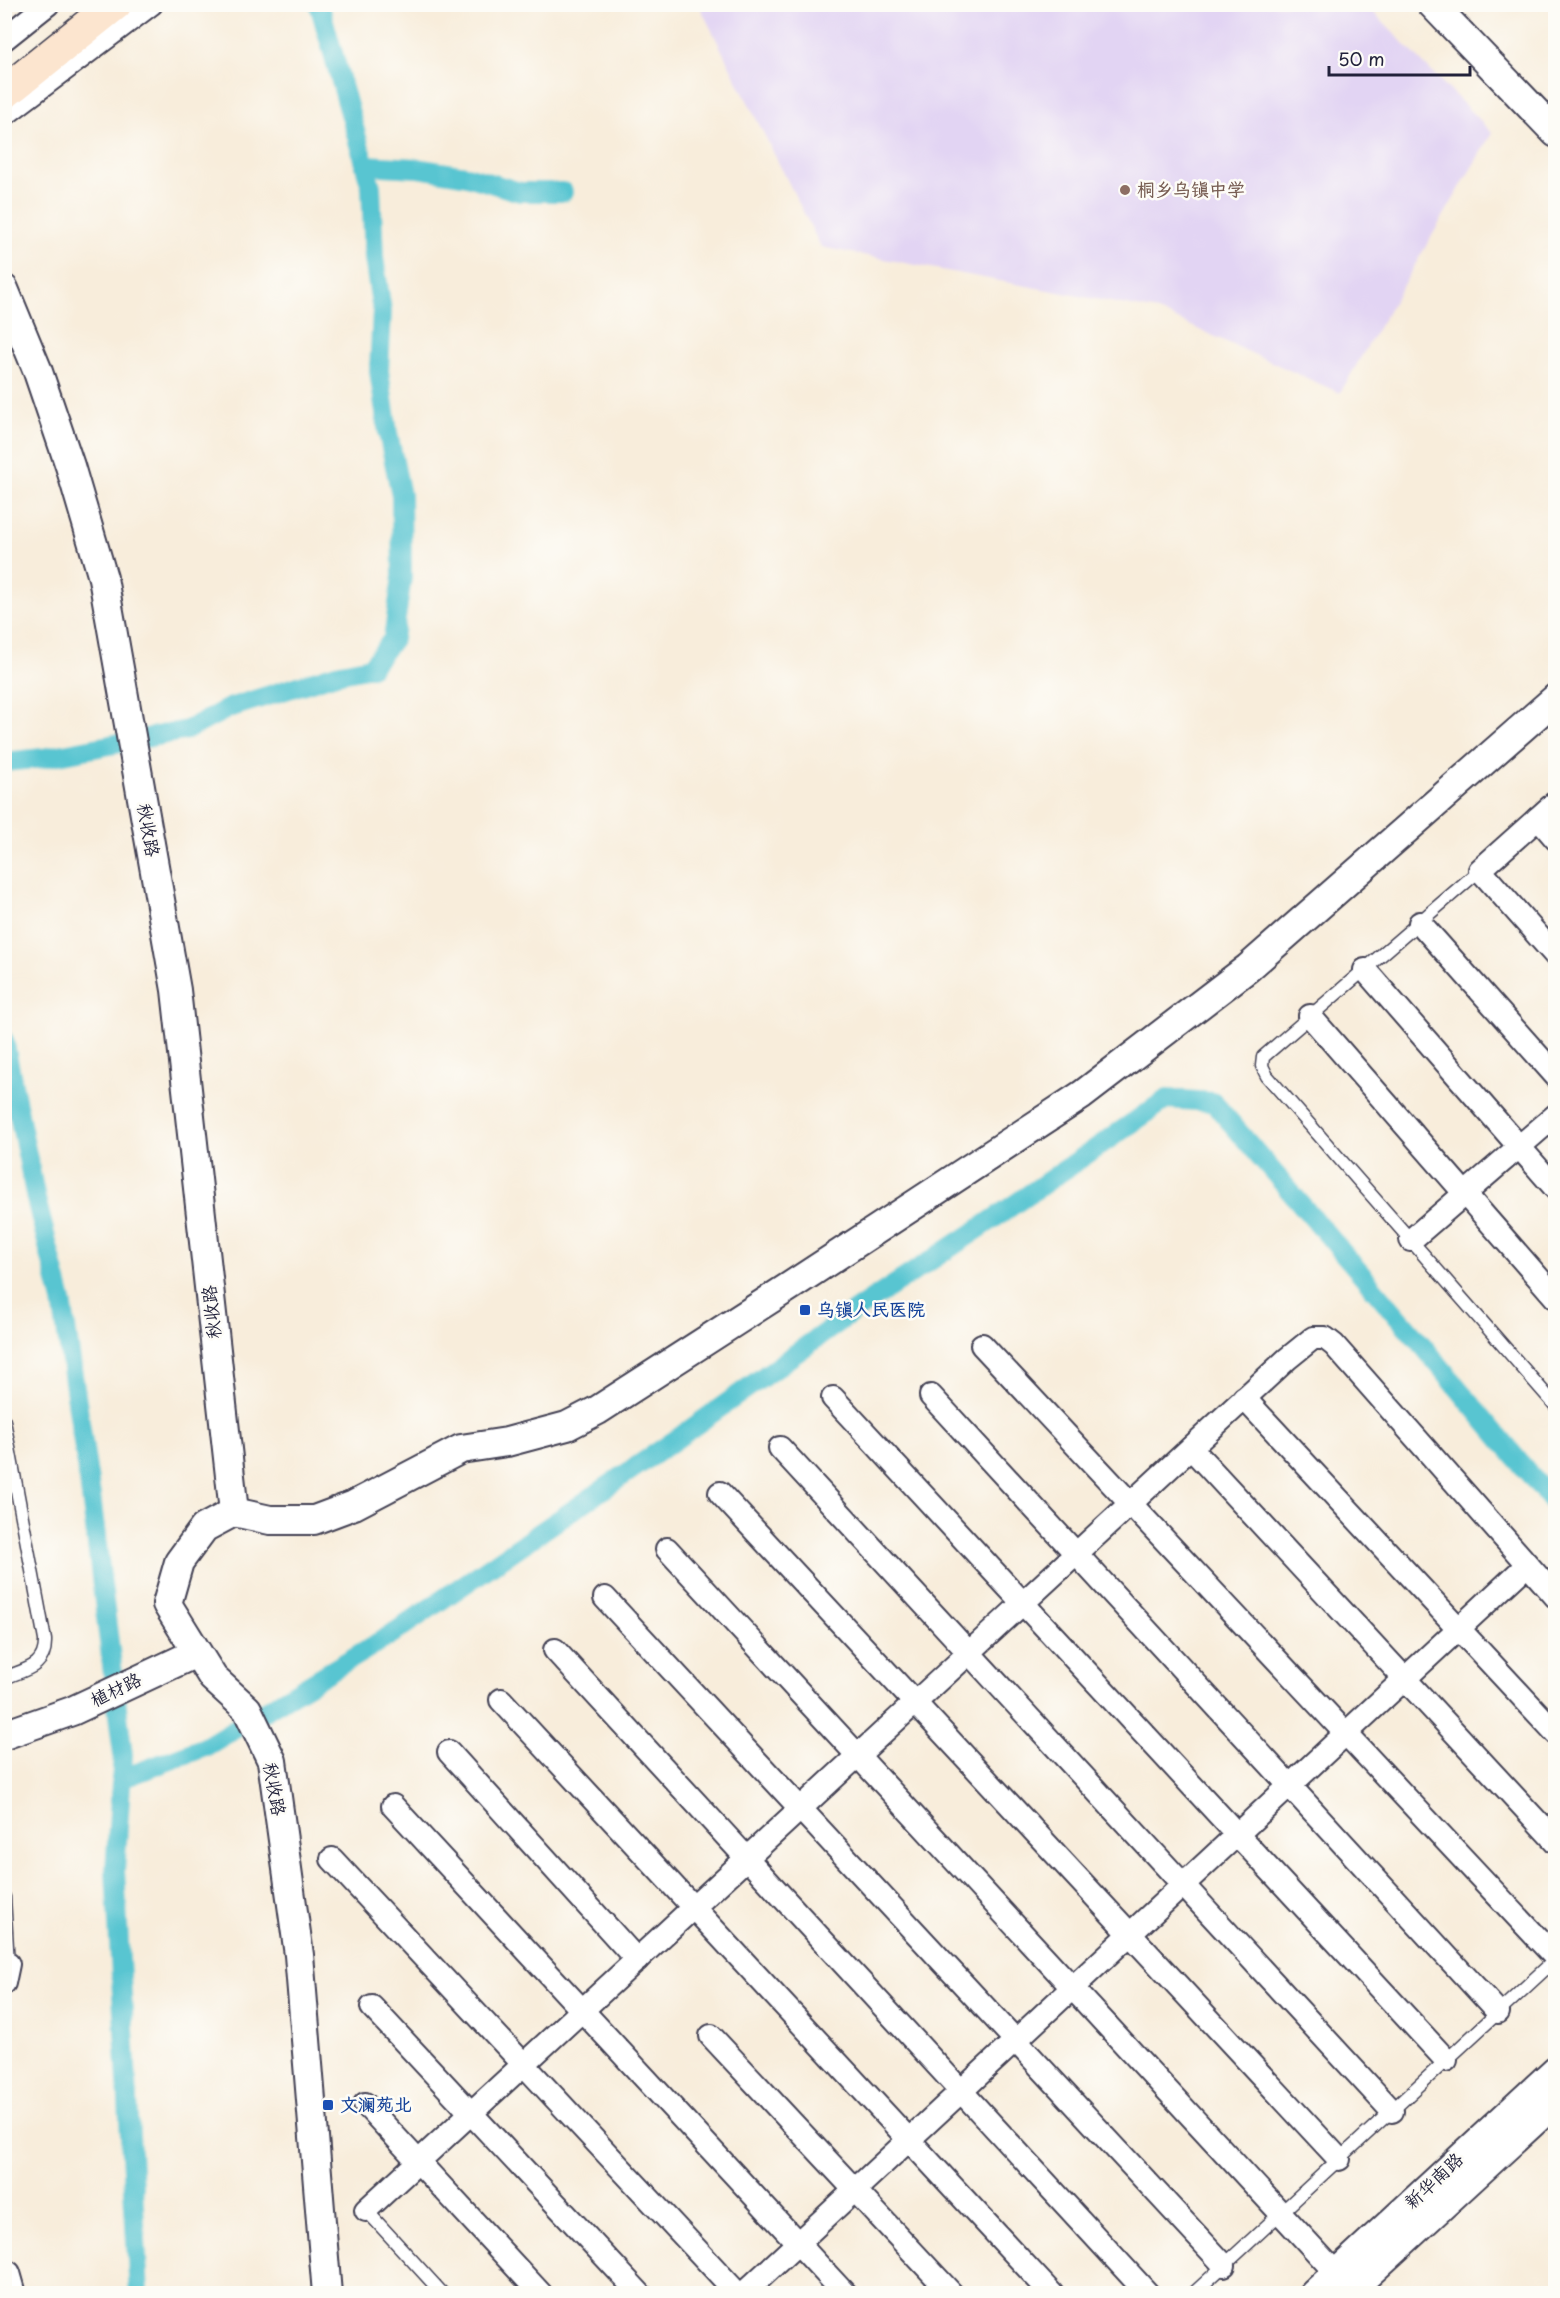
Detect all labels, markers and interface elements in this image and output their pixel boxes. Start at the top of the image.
scale bar [1329,39,1470,77]
text: 50 m [1338,45,1385,72]
place label: 桐乡乌镇中学 [1137,175,1245,202]
marker: 桐乡乌镇中学 [1118,183,1132,197]
street label: 秋收路 [131,801,167,859]
street label: 秋收路 [194,1284,227,1340]
place label: 乌镇人民医院 [817,1295,925,1322]
marker: 乌镇人民医院 [798,1303,812,1317]
street label: 植材路 [85,1665,146,1713]
street label: 秋收路 [257,1760,293,1818]
place label: 文澜苑北 [340,2090,412,2117]
marker: 文澜苑北 [321,2098,335,2112]
street label: 新华南路 [1397,2145,1469,2214]

